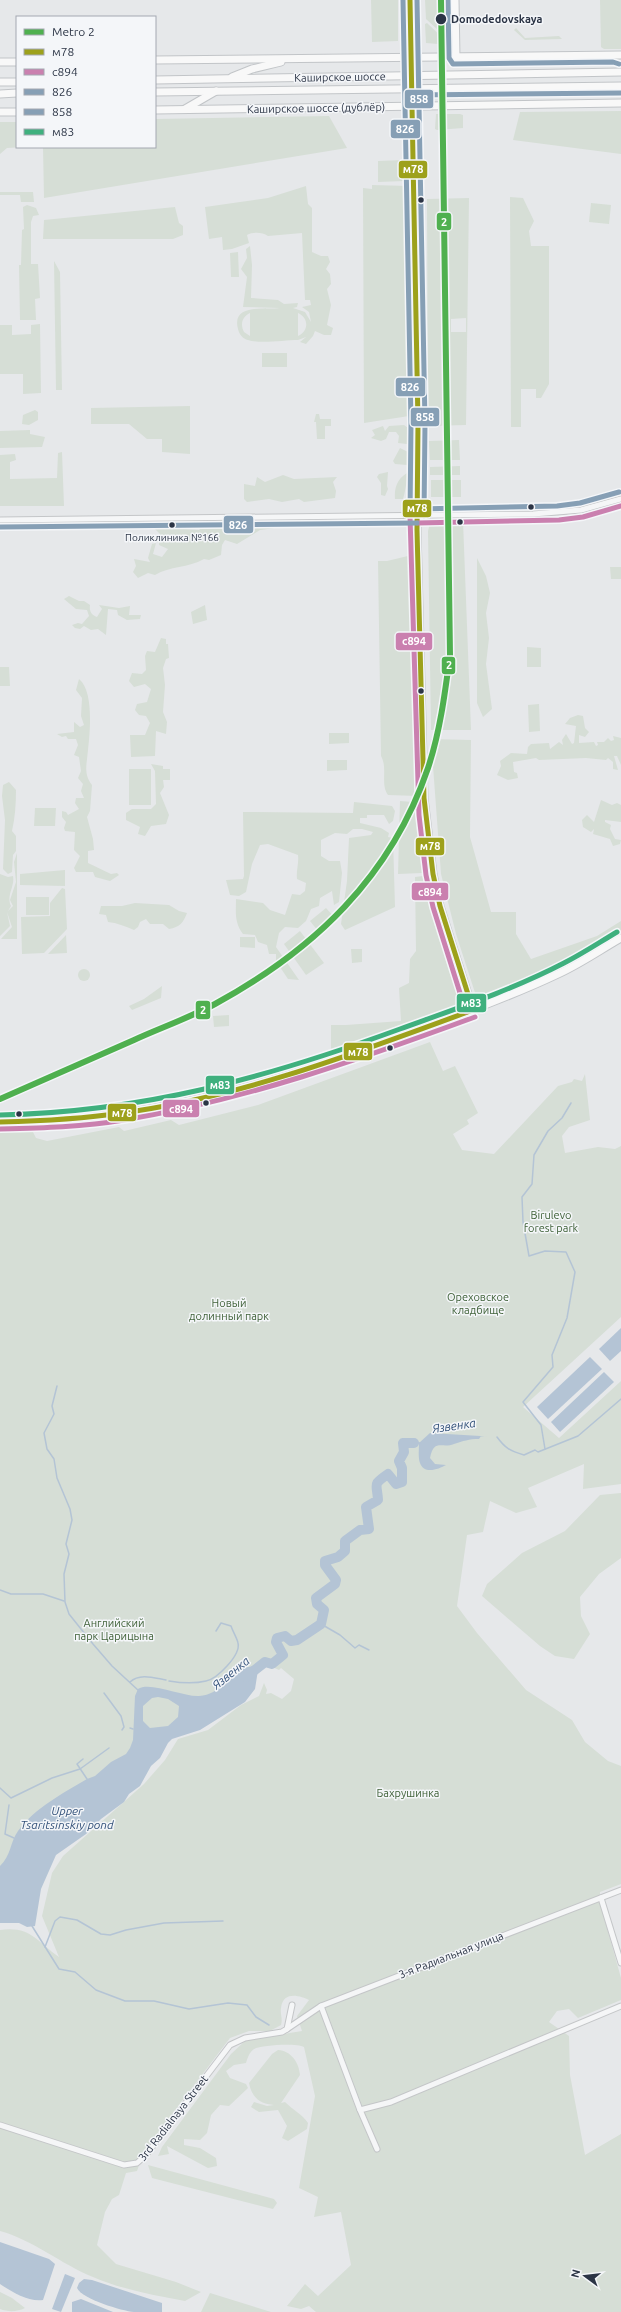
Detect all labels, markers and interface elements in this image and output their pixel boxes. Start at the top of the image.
marker: Domodedovskaya [434,12,448,26]
place label: Domodedovskaya [451,13,543,25]
legend [16,16,156,148]
text: Metro 2 [52,25,95,38]
text: м78 [52,45,74,58]
text: с894 [52,65,78,78]
street label: Каширское шоссе [294,70,386,84]
text: 826 [52,85,73,98]
line badge: 858 [404,89,434,109]
text: 858 [410,93,428,105]
street label: Каширское шоссе (дублёр) [247,101,385,116]
text: 858 [52,105,73,118]
line badge: 826 [390,119,421,139]
text: 826 [396,123,414,135]
text: м83 [52,125,74,138]
line badge: м78 [398,160,428,179]
text: м78 [403,163,423,175]
unlabelled marker [416,195,426,205]
line badge: 2 [436,212,452,231]
text: 2 [441,216,447,228]
line badge: 826 [395,377,426,397]
text: 826 [401,381,419,393]
line badge: 858 [410,407,440,427]
text: 858 [416,411,434,423]
line badge: м78 [402,499,432,518]
text: м78 [407,502,427,514]
unlabelled marker [526,502,536,512]
line badge: 826 [223,515,254,534]
unlabelled marker [455,517,465,527]
text: 826 [229,519,247,531]
marker: Поликлиника №166 [167,520,177,530]
place label: Поликлиника №166 [125,532,219,543]
line badge: с894 [395,632,433,651]
text: с894 [402,635,426,647]
line badge: 2 [441,656,456,675]
text: 2 [446,659,452,671]
unlabelled marker [416,686,426,696]
line badge: м78 [415,837,445,856]
text: м78 [420,840,440,852]
line badge: с894 [411,882,449,901]
text: с894 [418,886,442,898]
line badge: м83 [456,993,487,1013]
text: м83 [461,997,481,1009]
line badge: 2 [195,1000,211,1020]
text: 2 [200,1004,206,1016]
line badge: м78 [343,1042,373,1061]
unlabelled marker [385,1043,395,1053]
text: м78 [348,1046,368,1058]
line badge: м83 [205,1075,235,1095]
text: м83 [210,1079,230,1091]
unlabelled marker [201,1098,211,1108]
line badge: с894 [162,1099,200,1118]
line badge: м78 [107,1103,137,1122]
text: с894 [169,1103,193,1115]
text: м78 [112,1107,132,1119]
unlabelled marker [14,1109,24,1119]
park label: Birulevo forest park [524,1209,579,1234]
park label: Ореховское кладбище [447,1291,509,1316]
park label: Новый долинный парк [189,1297,269,1322]
water label: Язвенка [430,1416,477,1435]
park label: Английский парк Царицына [74,1617,154,1642]
water label: Язвенка [209,1653,252,1692]
park label: Бахрушинка [377,1787,439,1799]
water label: Upper Tsaritsinskiy pond [20,1804,114,1831]
street label: 3-я Радиальная улица [397,1929,505,1981]
street label: 3rd Radialnaya Street [136,2072,211,2163]
north arrow [565,2256,605,2296]
text: N [568,2268,582,2279]

